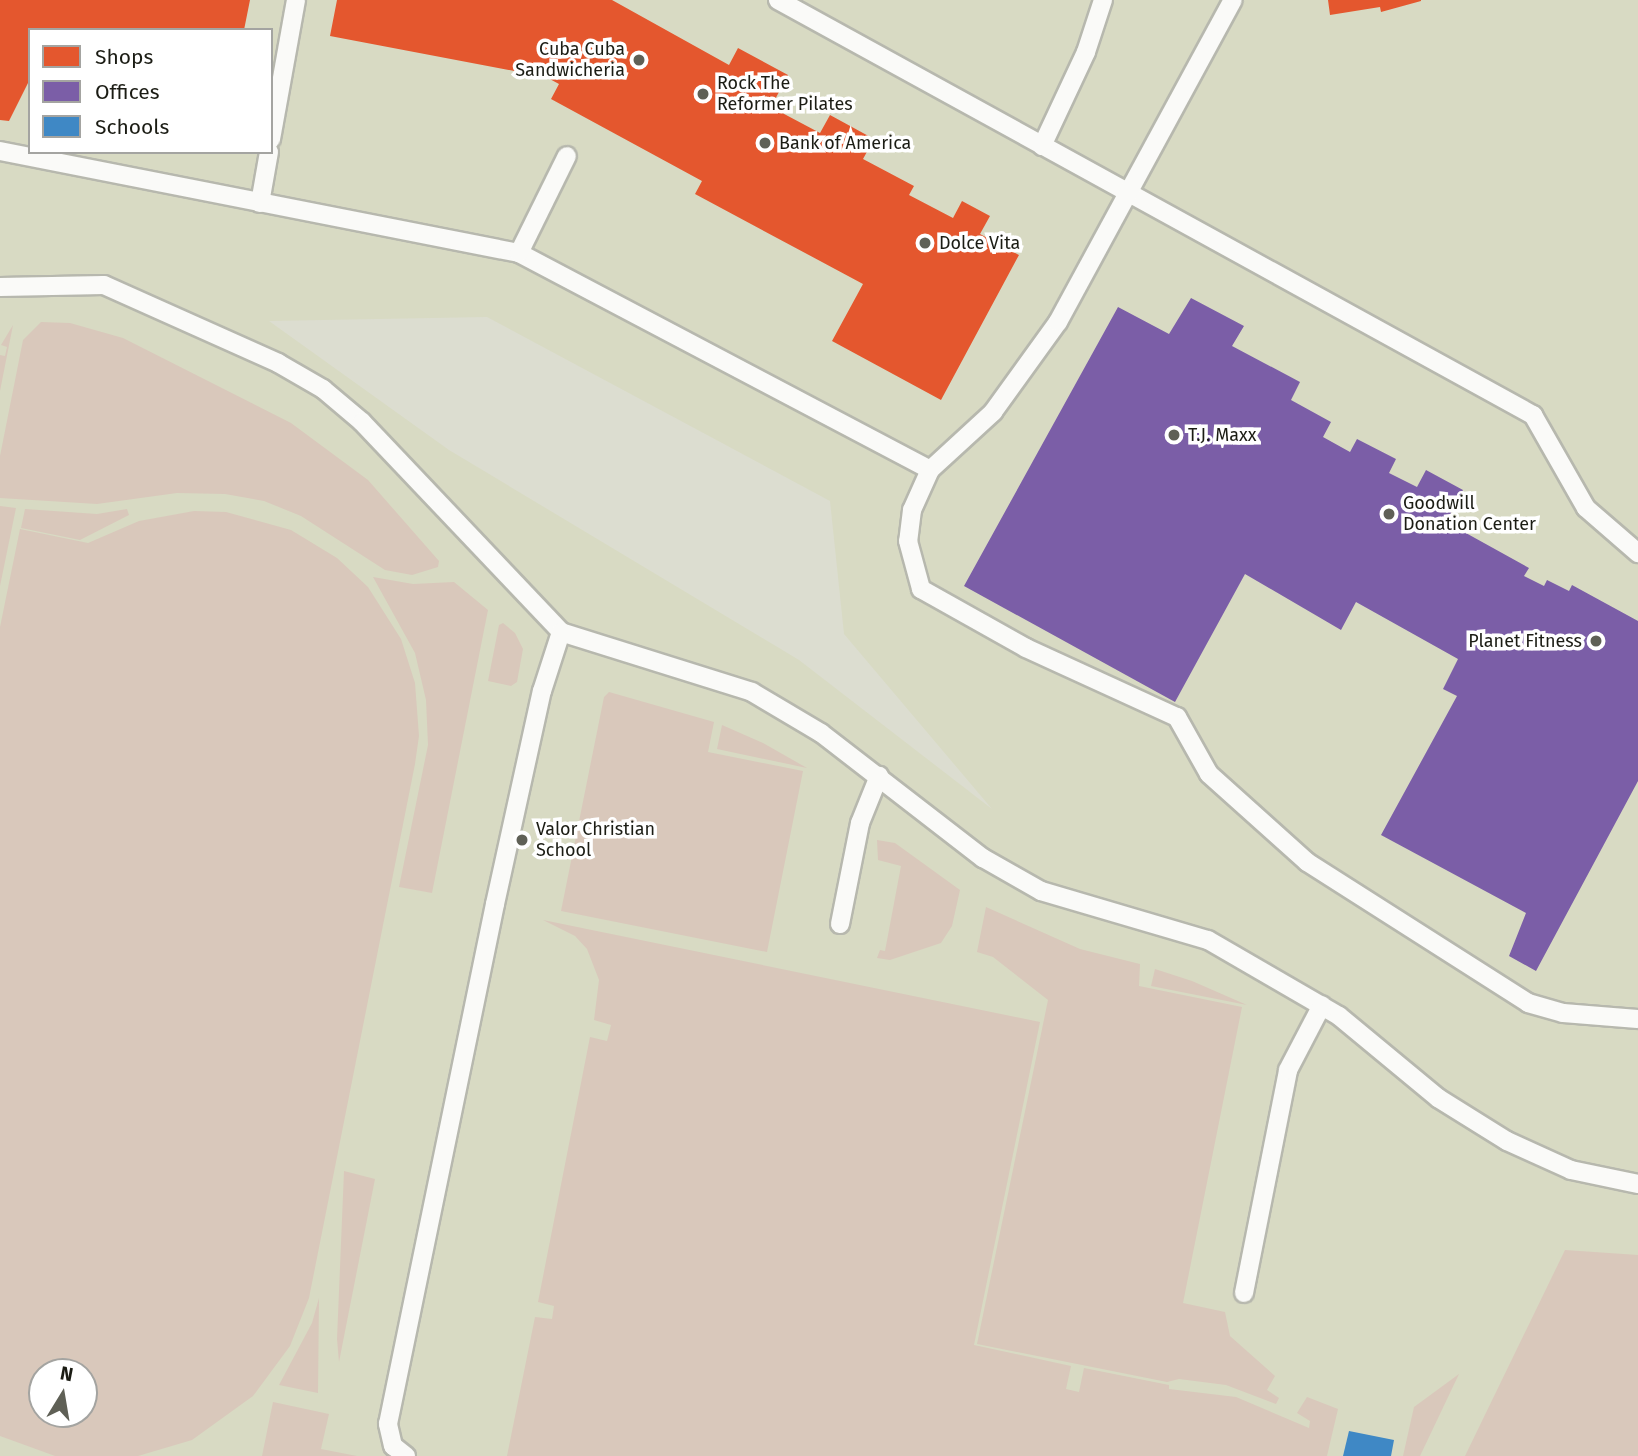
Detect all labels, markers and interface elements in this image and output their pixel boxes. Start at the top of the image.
legend [28,28,273,154]
place label: Cuba Cuba Sandwicheria [515,39,625,82]
text: Shops [95,44,153,70]
marker: Cuba Cuba Sandwicheria [631,52,647,68]
place label: Rock The Reformer Pilates [717,73,853,116]
text: Offices [95,79,160,105]
marker: Rock The Reformer Pilates [695,86,711,102]
text: Schools [95,114,169,140]
place label: Bank of America [779,132,911,154]
marker: Bank of America [757,135,773,151]
place label: Dolce Vita [939,232,1020,254]
marker: Dolce Vita [917,235,933,251]
place label: T.J. Maxx [1188,424,1256,446]
marker: T.J. Maxx [1166,427,1182,443]
place label: Goodwill Donation Center [1403,493,1536,536]
marker: Goodwill Donation Center [1381,506,1397,522]
place label: Planet Fitness [1468,630,1582,652]
marker: Planet Fitness [1588,633,1604,649]
place label: Valor Christian School [536,819,655,862]
marker: Valor Christian School [514,832,530,848]
north arrow [28,1358,98,1428]
text: N [58,1361,75,1386]

